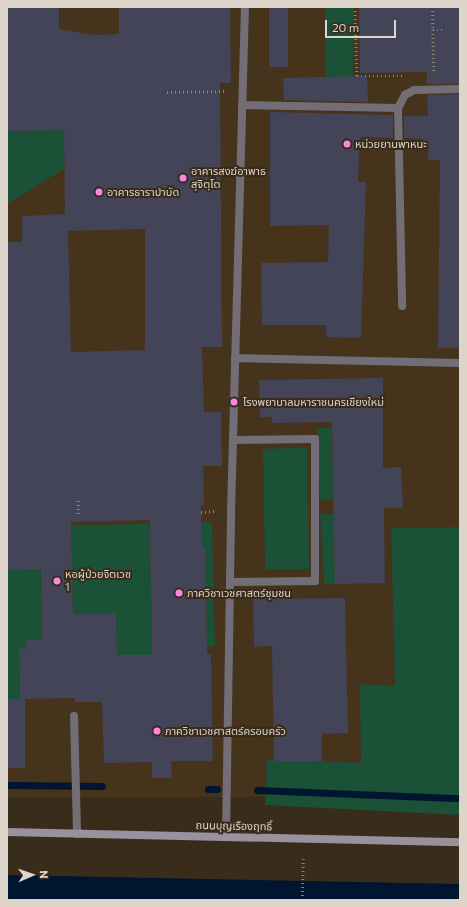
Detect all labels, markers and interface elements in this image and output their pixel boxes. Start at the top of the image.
scale bar [327,12,398,38]
text: 20 m [332,20,359,34]
place label: หน่วยยานพาหนะ [355,137,427,151]
marker: หน่วยยานพาหนะ [342,139,352,149]
place label: อาคารสงฆ์อาพาธ สุจิตฺโต [191,165,266,191]
marker: อาคารสงฆ์อาพาธ สุจิตฺโต [178,173,188,183]
place label: อาคารธาราบำบัด [107,185,179,199]
marker: อาคารธาราบำบัด [94,187,104,197]
place label: โรงพยาบาลมหาราชนครเชียงใหม่ [243,395,384,409]
marker: โรงพยาบาลมหาราชนครเชียงใหม่ [228,396,240,408]
place label: หอผู้ป่วยจิตเวช 1 [65,568,131,594]
marker: หอผู้ป่วยจิตเวช 1 [52,576,62,586]
place label: ภาควิชาเวชศาสตร์ชุมชน [187,586,291,600]
marker: ภาควิชาเวชศาสตร์ชุมชน [174,588,184,598]
place label: ภาควิชาเวชศาสตร์ครอบครัว [165,724,286,738]
marker: ภาควิชาเวชศาสตร์ครอบครัว [152,726,162,736]
street label: ถนนบุญเรืองฤทธิ์ [196,819,272,833]
north arrow [12,855,52,895]
text: N [38,870,51,879]

